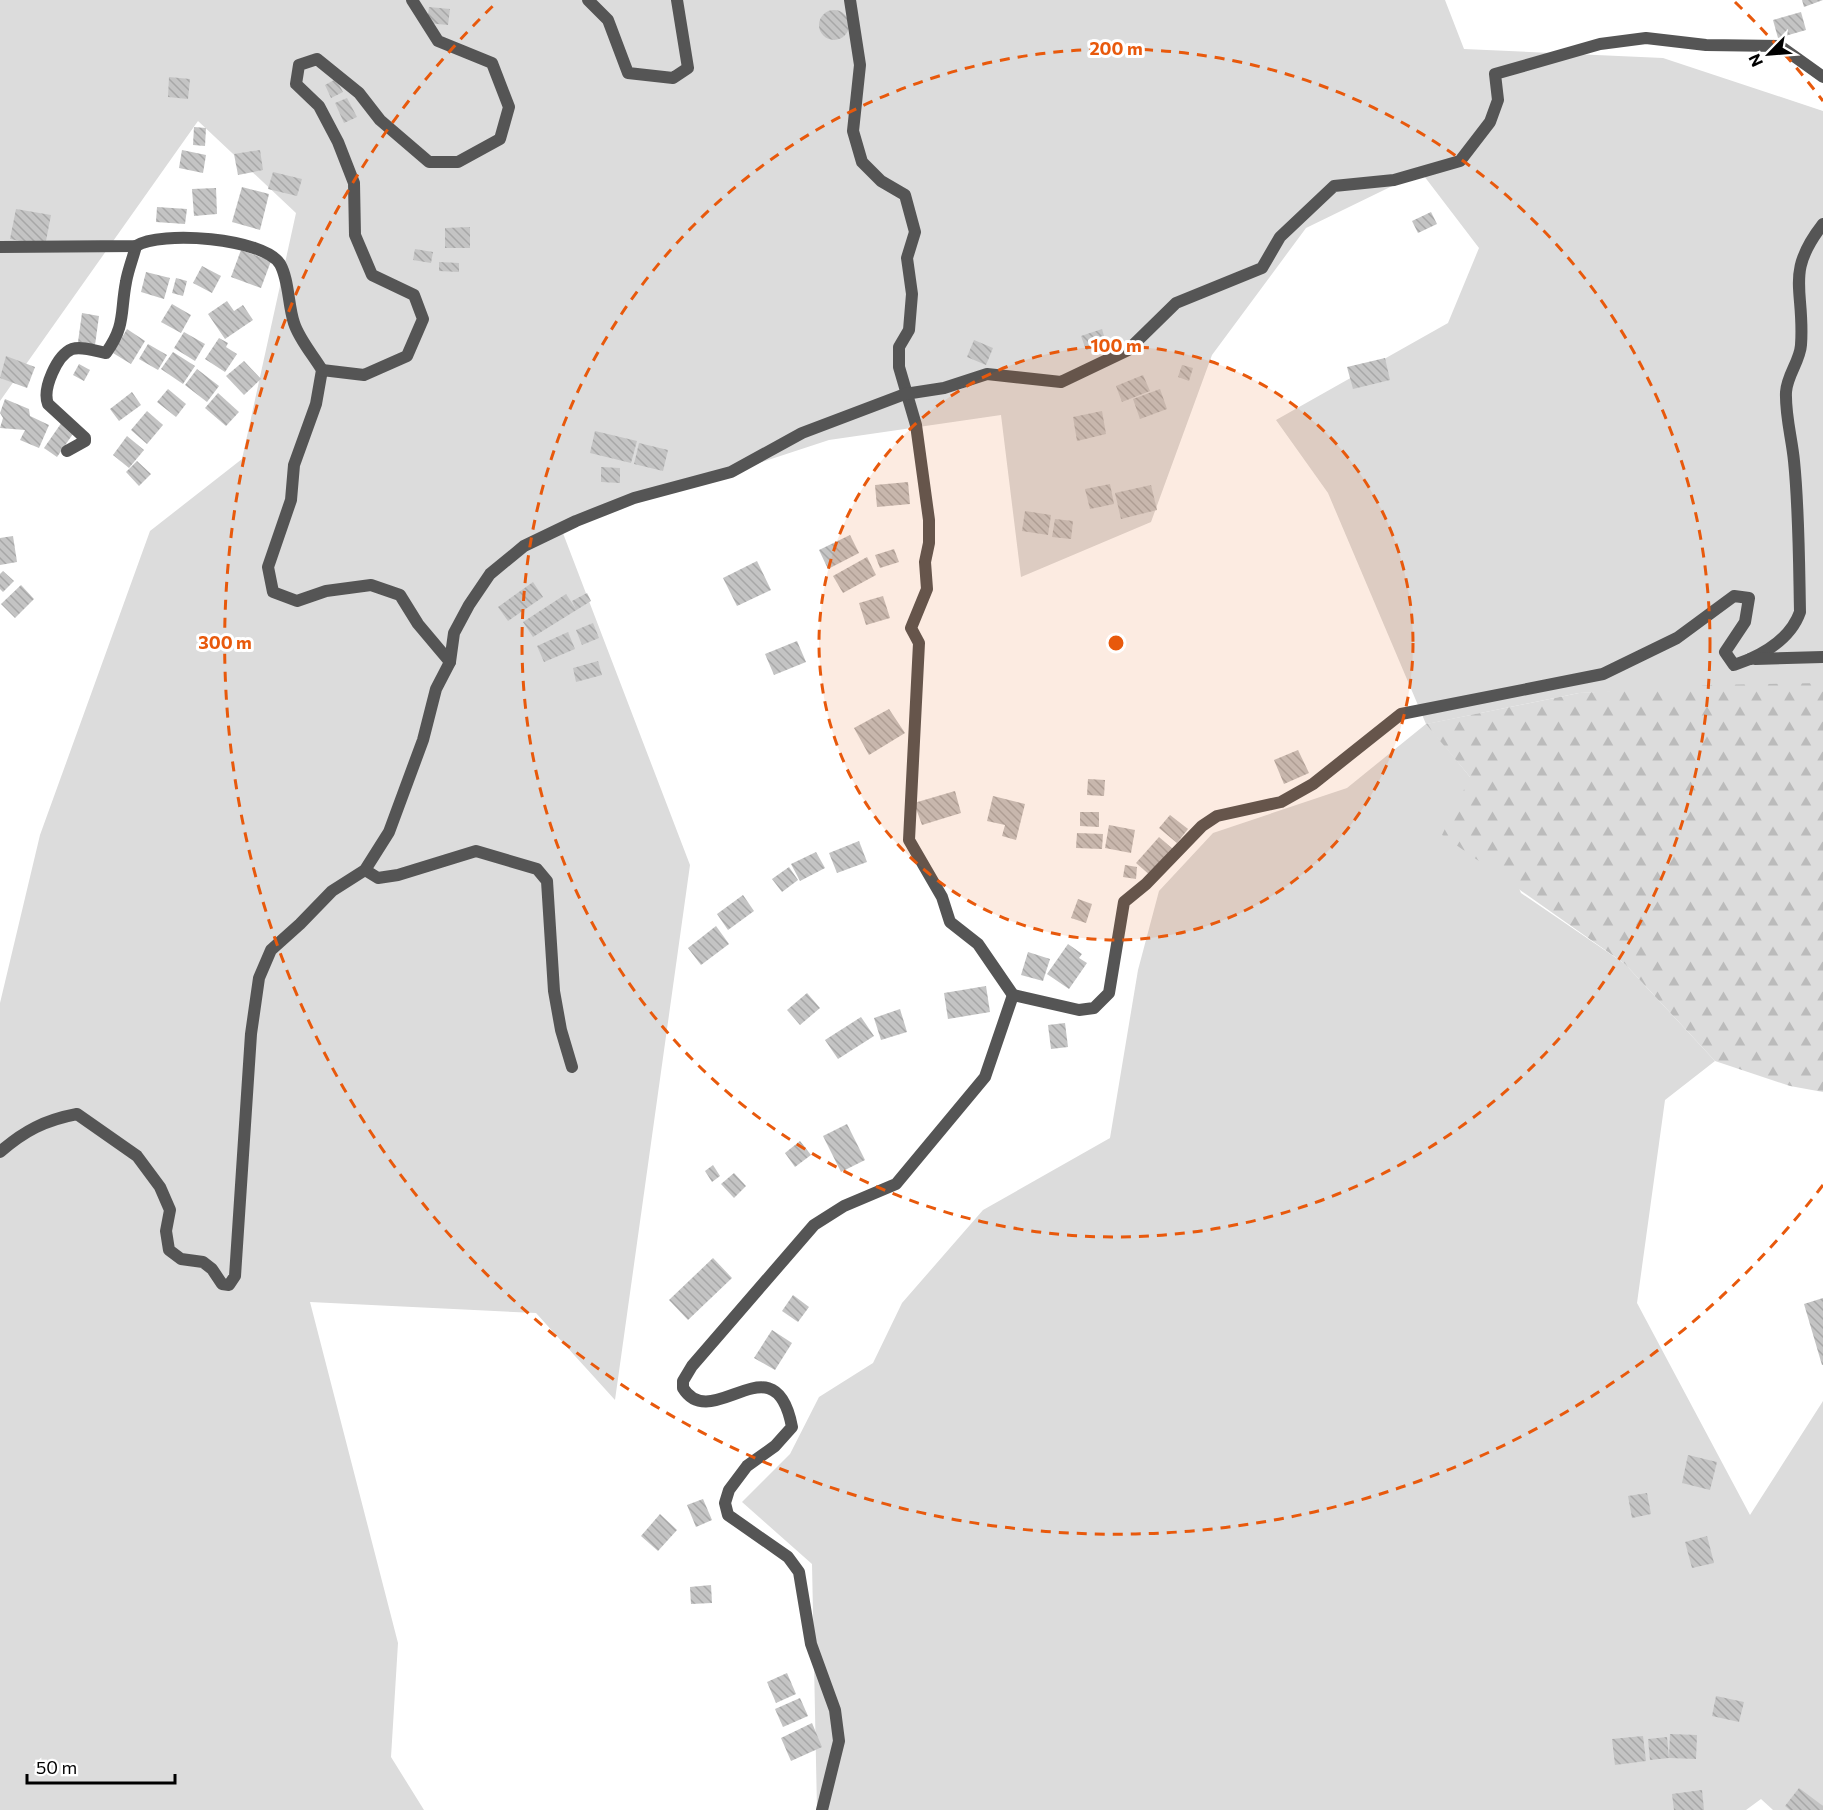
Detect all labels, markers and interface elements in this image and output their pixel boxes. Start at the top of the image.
north arrow [1739,24,1799,84]
text: 200 m [1089,37,1143,59]
text: N [1744,51,1766,70]
text: 100 m [1090,334,1142,356]
text: 300 m [198,631,252,653]
centre of rings [1106,633,1126,653]
scale bar [27,1747,176,1785]
text: 50 m [36,1756,77,1778]

